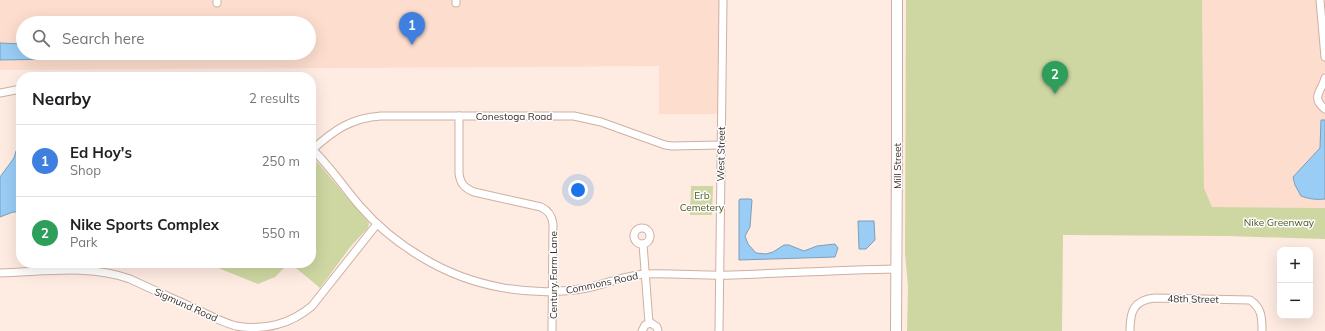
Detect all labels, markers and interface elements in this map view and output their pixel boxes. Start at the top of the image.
pin: 1 [399,12,425,45]
search box [16,16,316,60]
icon: search [30,27,52,49]
text: Search here [62,29,144,48]
pin: 2 [1042,61,1068,94]
text: Nearby [32,88,91,109]
text: 2 results [249,90,300,106]
street label: Conestoga Road [476,110,552,123]
street label: West Street [714,126,728,181]
text: Ed Hoy's [70,143,132,162]
street label: Mill Street [891,143,904,189]
text: 1 [41,153,49,169]
text: 250 m [262,153,300,169]
text: Shop [70,162,101,178]
your location [568,180,588,200]
park label: Erb Cemetery [680,189,725,214]
text: Nike Sports Complex [70,215,219,234]
park label: Nike Greenway [1244,216,1315,229]
text: 2 [41,225,49,241]
text: 550 m [262,225,300,241]
street label: Century Farm Lane [547,231,560,319]
text: Park [70,234,97,250]
map controls [1277,247,1313,319]
button: + [1277,247,1313,283]
street label: Commons Road [565,269,639,297]
button: − [1277,283,1313,319]
street label: Sigmund Road [152,285,220,325]
street label: 48th Street [1167,292,1219,306]

